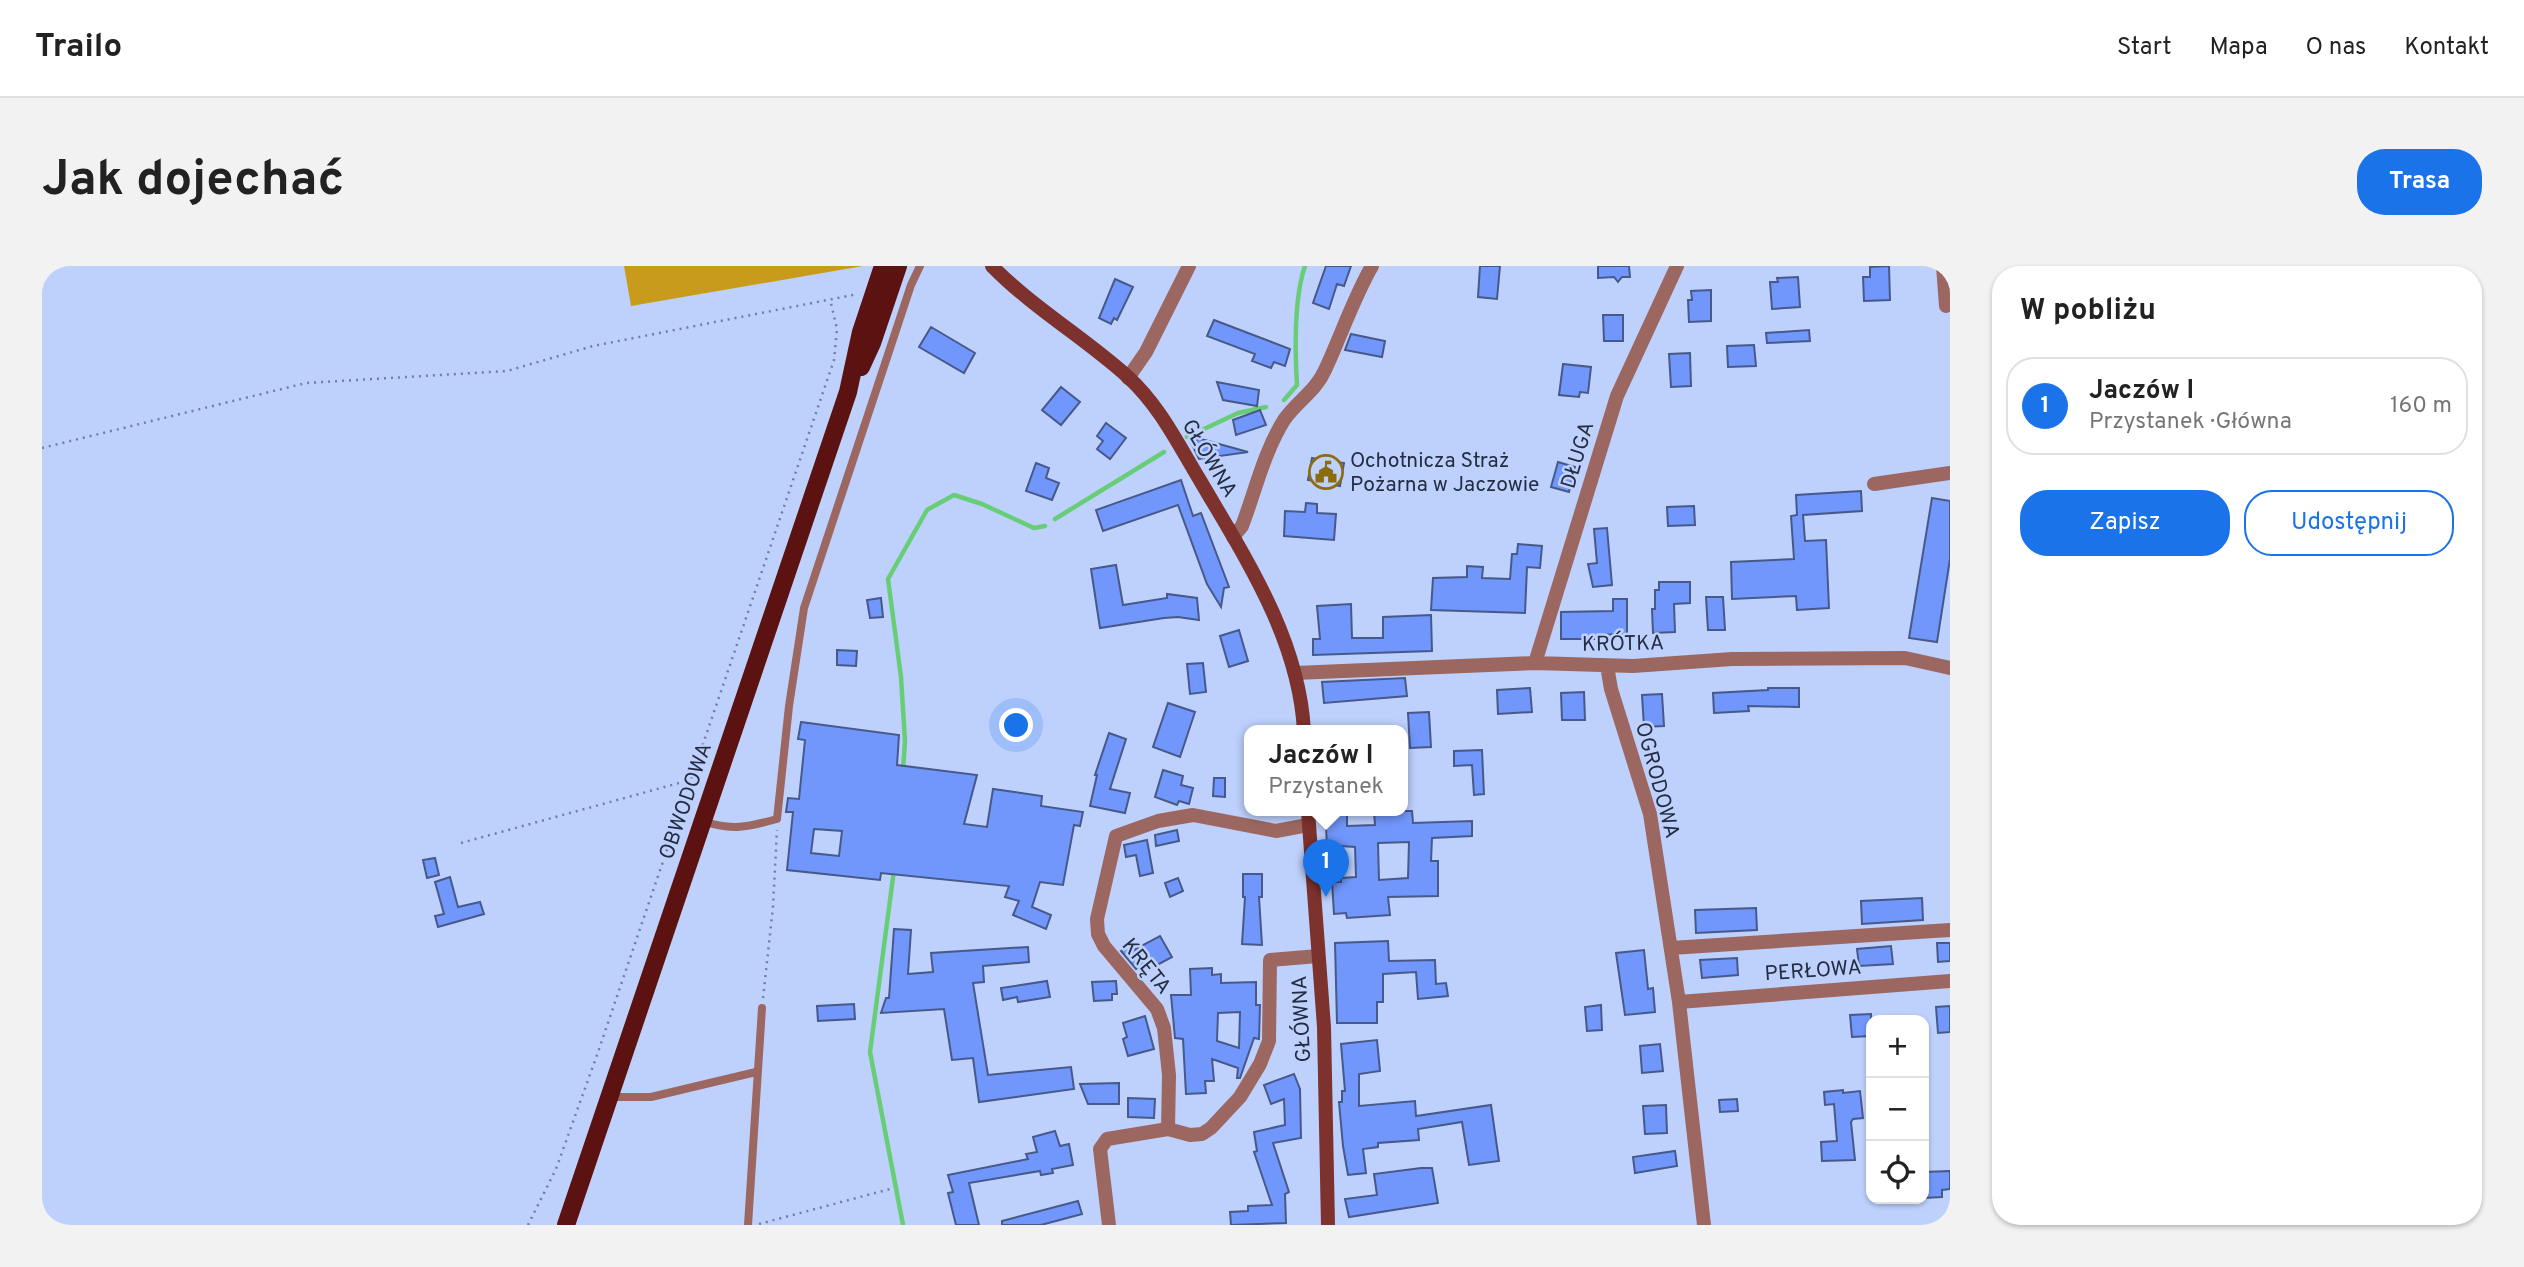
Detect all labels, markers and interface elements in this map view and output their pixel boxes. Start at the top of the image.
text: Trailo [35,27,122,69]
text: Start [2117,33,2172,63]
text: Mapa [2210,33,2268,63]
text: O nas [2306,33,2366,63]
text: Kontakt [2404,33,2489,63]
button: Trasa [2357,149,2482,215]
text: Jak dojechać [42,151,344,213]
text: W pobliżu [2020,293,2156,330]
text: Jaczów I [2089,375,2194,408]
text: 1 [2040,392,2050,421]
text: 160 m [2390,392,2452,421]
text: Przystanek · Główna [2089,408,2292,437]
street label: GŁÓWNA [1175,414,1243,503]
street label: DŁUGA [1555,419,1601,492]
place label: Ochotnicza Straż Pożarna w Jaczowie [1350,448,1539,499]
public building icon: Ochotnicza Straż Pożarna w Jaczowie [1307,453,1345,491]
button: Zapisz [2020,490,2230,556]
button: Udostępnij [2244,490,2454,556]
street label: KRÓTKA [1582,629,1664,659]
your location [999,708,1033,742]
street label: OGRODOWA [1628,719,1685,841]
popup [1244,725,1408,816]
street label: OBWODOWA [654,740,719,863]
text: Jaczów I [1268,740,1373,773]
text: Przystanek [1268,773,1384,802]
pin: 1 [1303,839,1349,897]
street label: KRĘTA [1115,933,1177,1000]
street label: PERŁOWA [1764,955,1862,988]
street label: GŁÓWNA [1286,975,1318,1063]
map controls [1866,1015,1929,1204]
button: + [1866,1015,1929,1078]
button: − [1866,1078,1929,1141]
button: locate [1866,1141,1929,1204]

